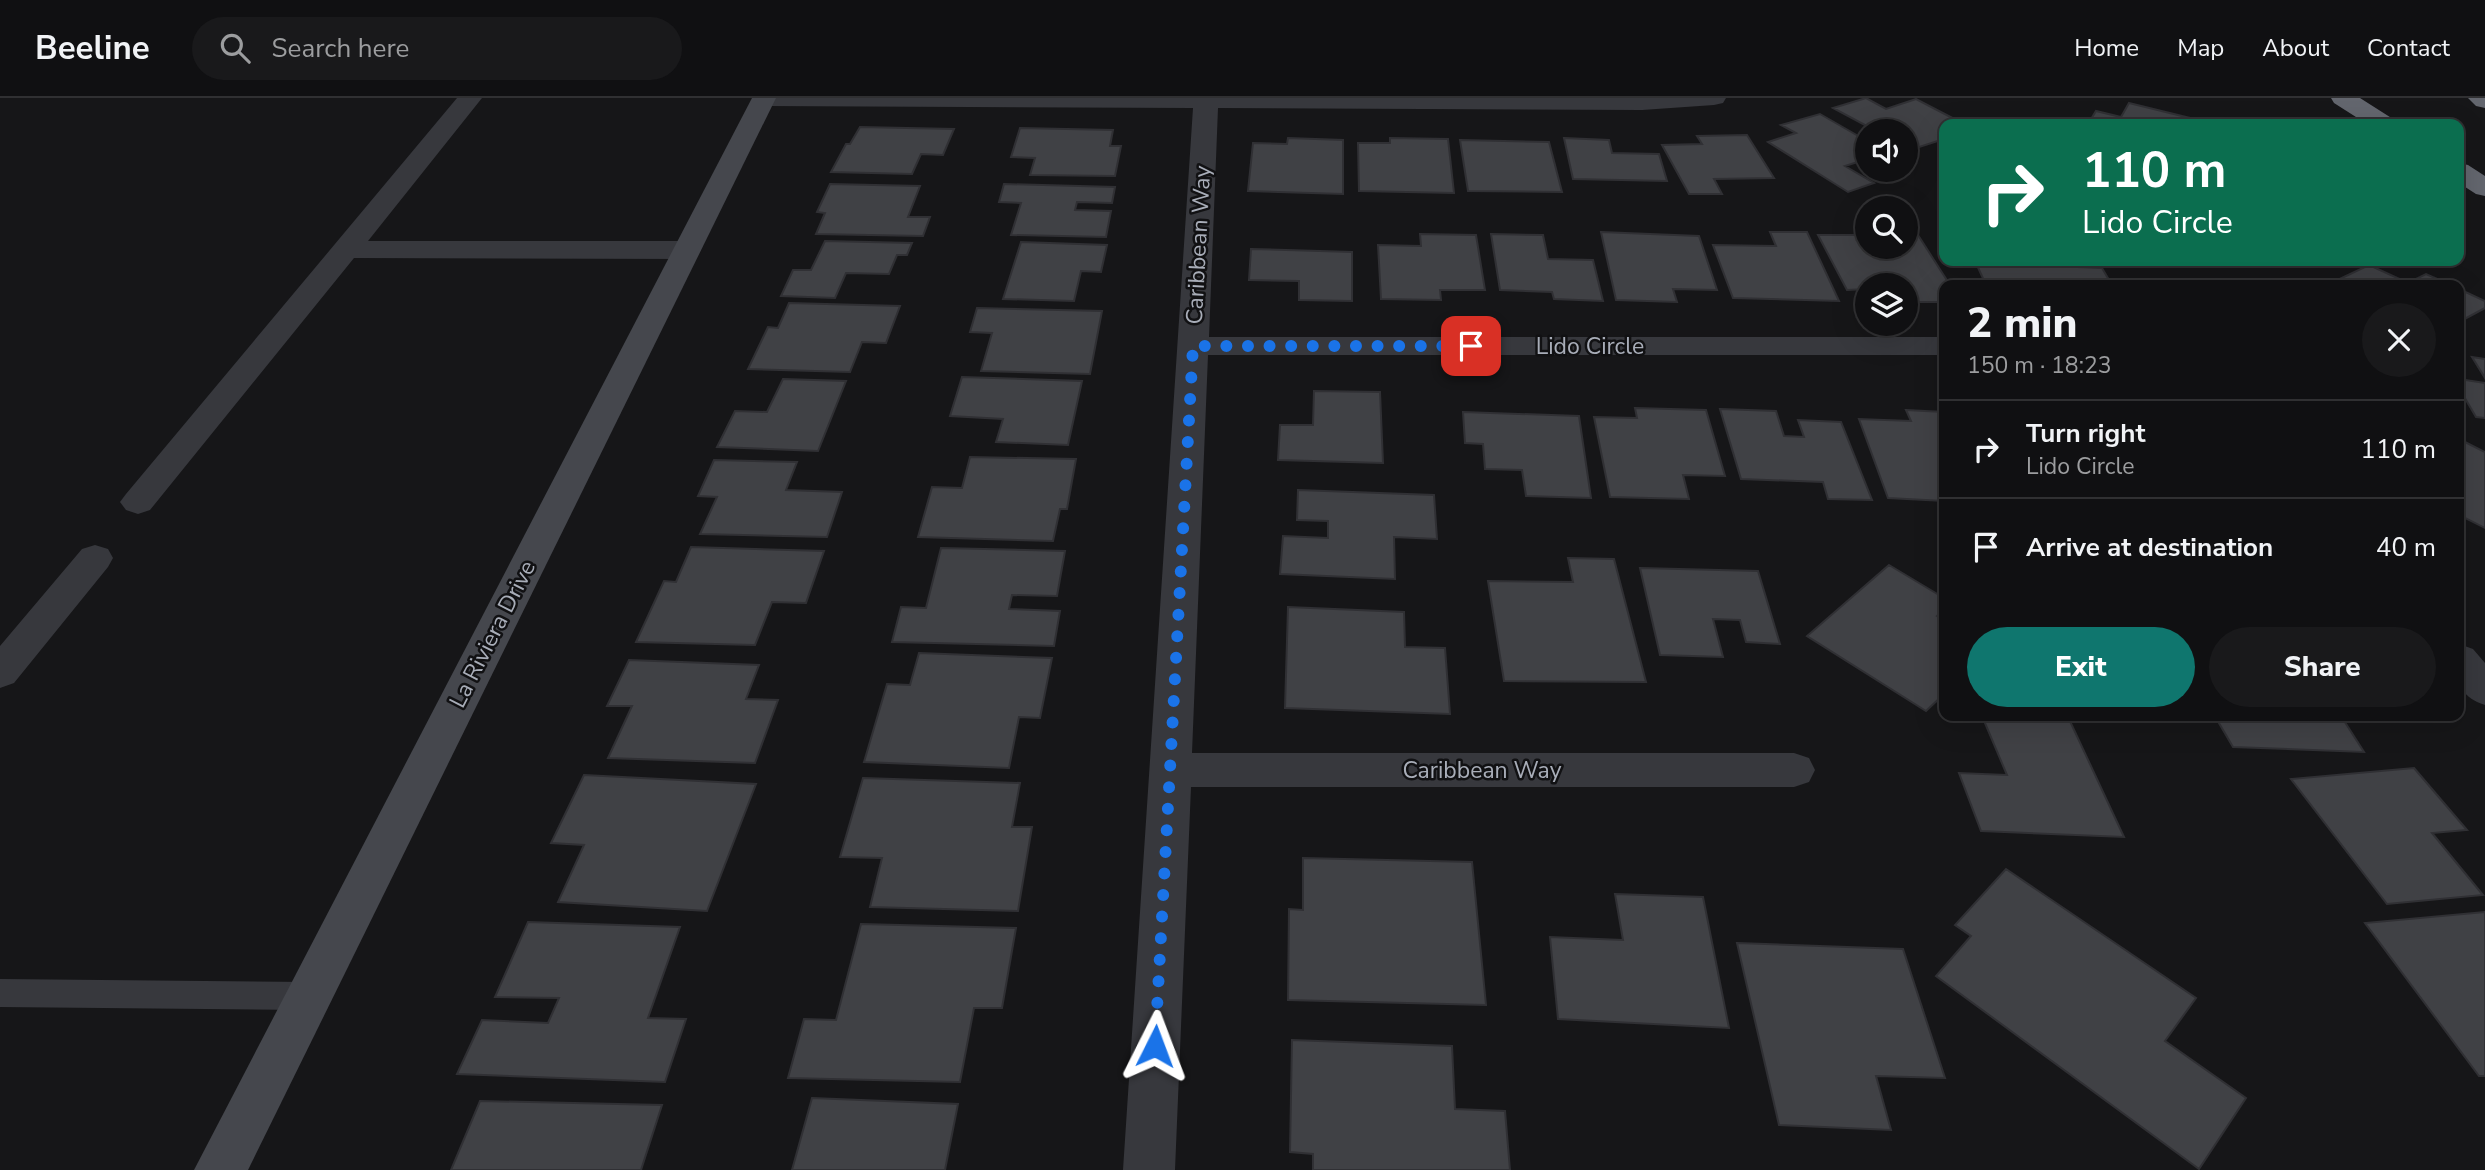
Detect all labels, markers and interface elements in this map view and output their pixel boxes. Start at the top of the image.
search box [192,17,682,80]
text: Beeline [35,26,150,71]
icon: search [216,29,254,67]
text: Search here [272,31,409,66]
text: Home [2074,32,2139,64]
text: Map [2177,32,2224,64]
text: About [2262,32,2329,64]
text: Contact [2367,32,2450,64]
map controls [1855,119,1918,336]
button: sound [1855,119,1918,182]
text: 110 m [2082,137,2226,204]
icon: right [1967,147,2058,238]
street label: Caribbean Way [1179,165,1218,325]
button: search [1855,196,1918,259]
text: Lido Circle [2082,201,2233,244]
button: layers [1855,273,1918,336]
text: 2 min [1967,295,2077,352]
button: close [2362,303,2436,377]
pin [1441,316,1501,376]
icon: arrive [1452,327,1490,365]
street label: Lido Circle [1536,331,1644,362]
text: 150 m · 18:23 [1967,350,2112,381]
text: Turn right [2026,416,2145,451]
icon: right [1967,430,2005,468]
text: 110 m [2360,432,2436,467]
text: Lido Circle [2026,451,2134,482]
icon: arrive [1967,528,2005,566]
text: Arrive at destination [2026,530,2273,565]
text: 40 m [2376,530,2436,565]
street label: La Riviera Drive [442,555,543,713]
button: Exit [1967,627,2195,707]
button: Share [2209,627,2436,707]
street label: Caribbean Way [1403,755,1562,786]
position arrow [1118,1009,1192,1083]

